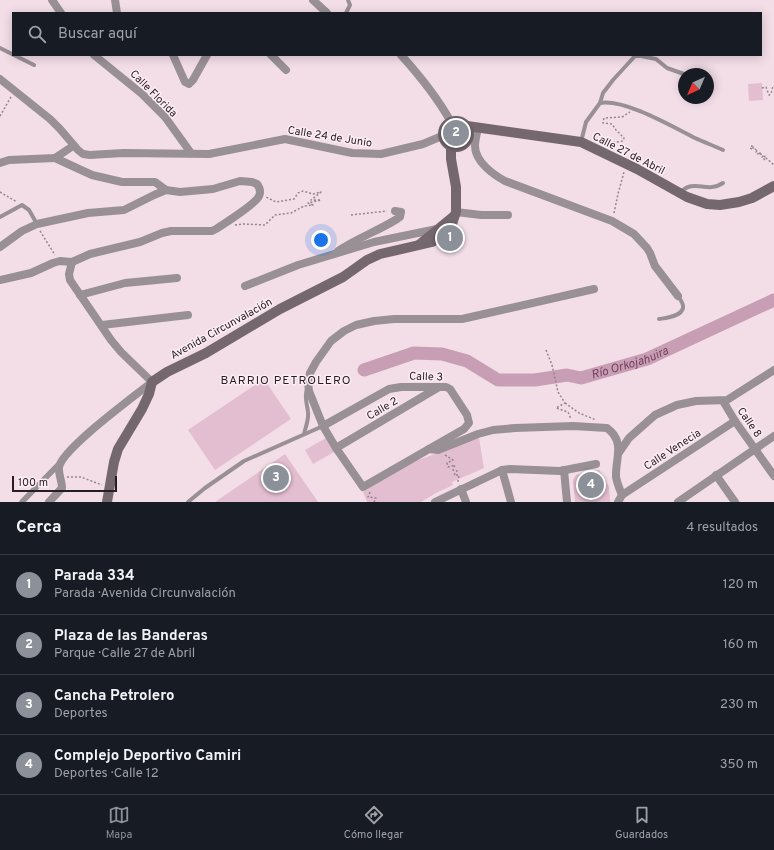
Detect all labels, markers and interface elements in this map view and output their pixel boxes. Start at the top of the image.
search box [12,12,762,56]
icon: search [26,23,48,45]
text: Buscar aquí [58,25,137,44]
street label: Calle Florida [127,67,180,120]
north arrow [678,68,714,104]
pin: 2 [443,118,469,148]
street label: Calle 24 de Junio [287,123,373,151]
street label: Calle 27 de Abril [590,130,667,178]
pin: 1 [437,223,463,253]
your location [311,230,331,250]
street label: Avenida Circunvalación [168,295,275,363]
water label: Río Orkojahuira [590,343,672,384]
street label: Calle 3 [409,369,443,385]
district label: BARRIO PETROLERO [220,373,352,389]
street label: Calle 2 [364,394,401,423]
street label: Calle 8 [734,405,765,440]
street label: Calle Venecia [641,426,704,474]
pin: 3 [263,463,289,493]
pin: 4 [578,470,604,500]
scale bar [12,474,117,493]
text: 100 m [18,476,48,490]
text: Cerca [16,517,62,539]
text: 4 resultados [686,520,758,536]
text: Parada 334 [54,567,135,586]
text: 1 [26,577,32,593]
text: 120 m [723,577,758,593]
text: Parada · Avenida Circunvalación [54,586,236,602]
text: Plaza de las Banderas [54,627,208,646]
text: 2 [25,637,33,653]
text: 160 m [723,637,758,653]
text: Parque · Calle 27 de Abril [54,646,195,662]
text: Cancha Petrolero [54,687,175,706]
text: 3 [25,697,33,713]
text: 230 m [720,697,758,713]
text: Deportes [54,706,108,722]
text: Complejo Deportivo Camiri [54,747,241,766]
text: 4 [25,757,33,773]
text: 350 m [720,757,758,773]
text: Deportes · Calle 12 [54,766,159,782]
tab: Mapa [106,804,132,842]
tab: Cómo llegar [344,804,404,842]
tab: Guardados [615,804,668,842]

